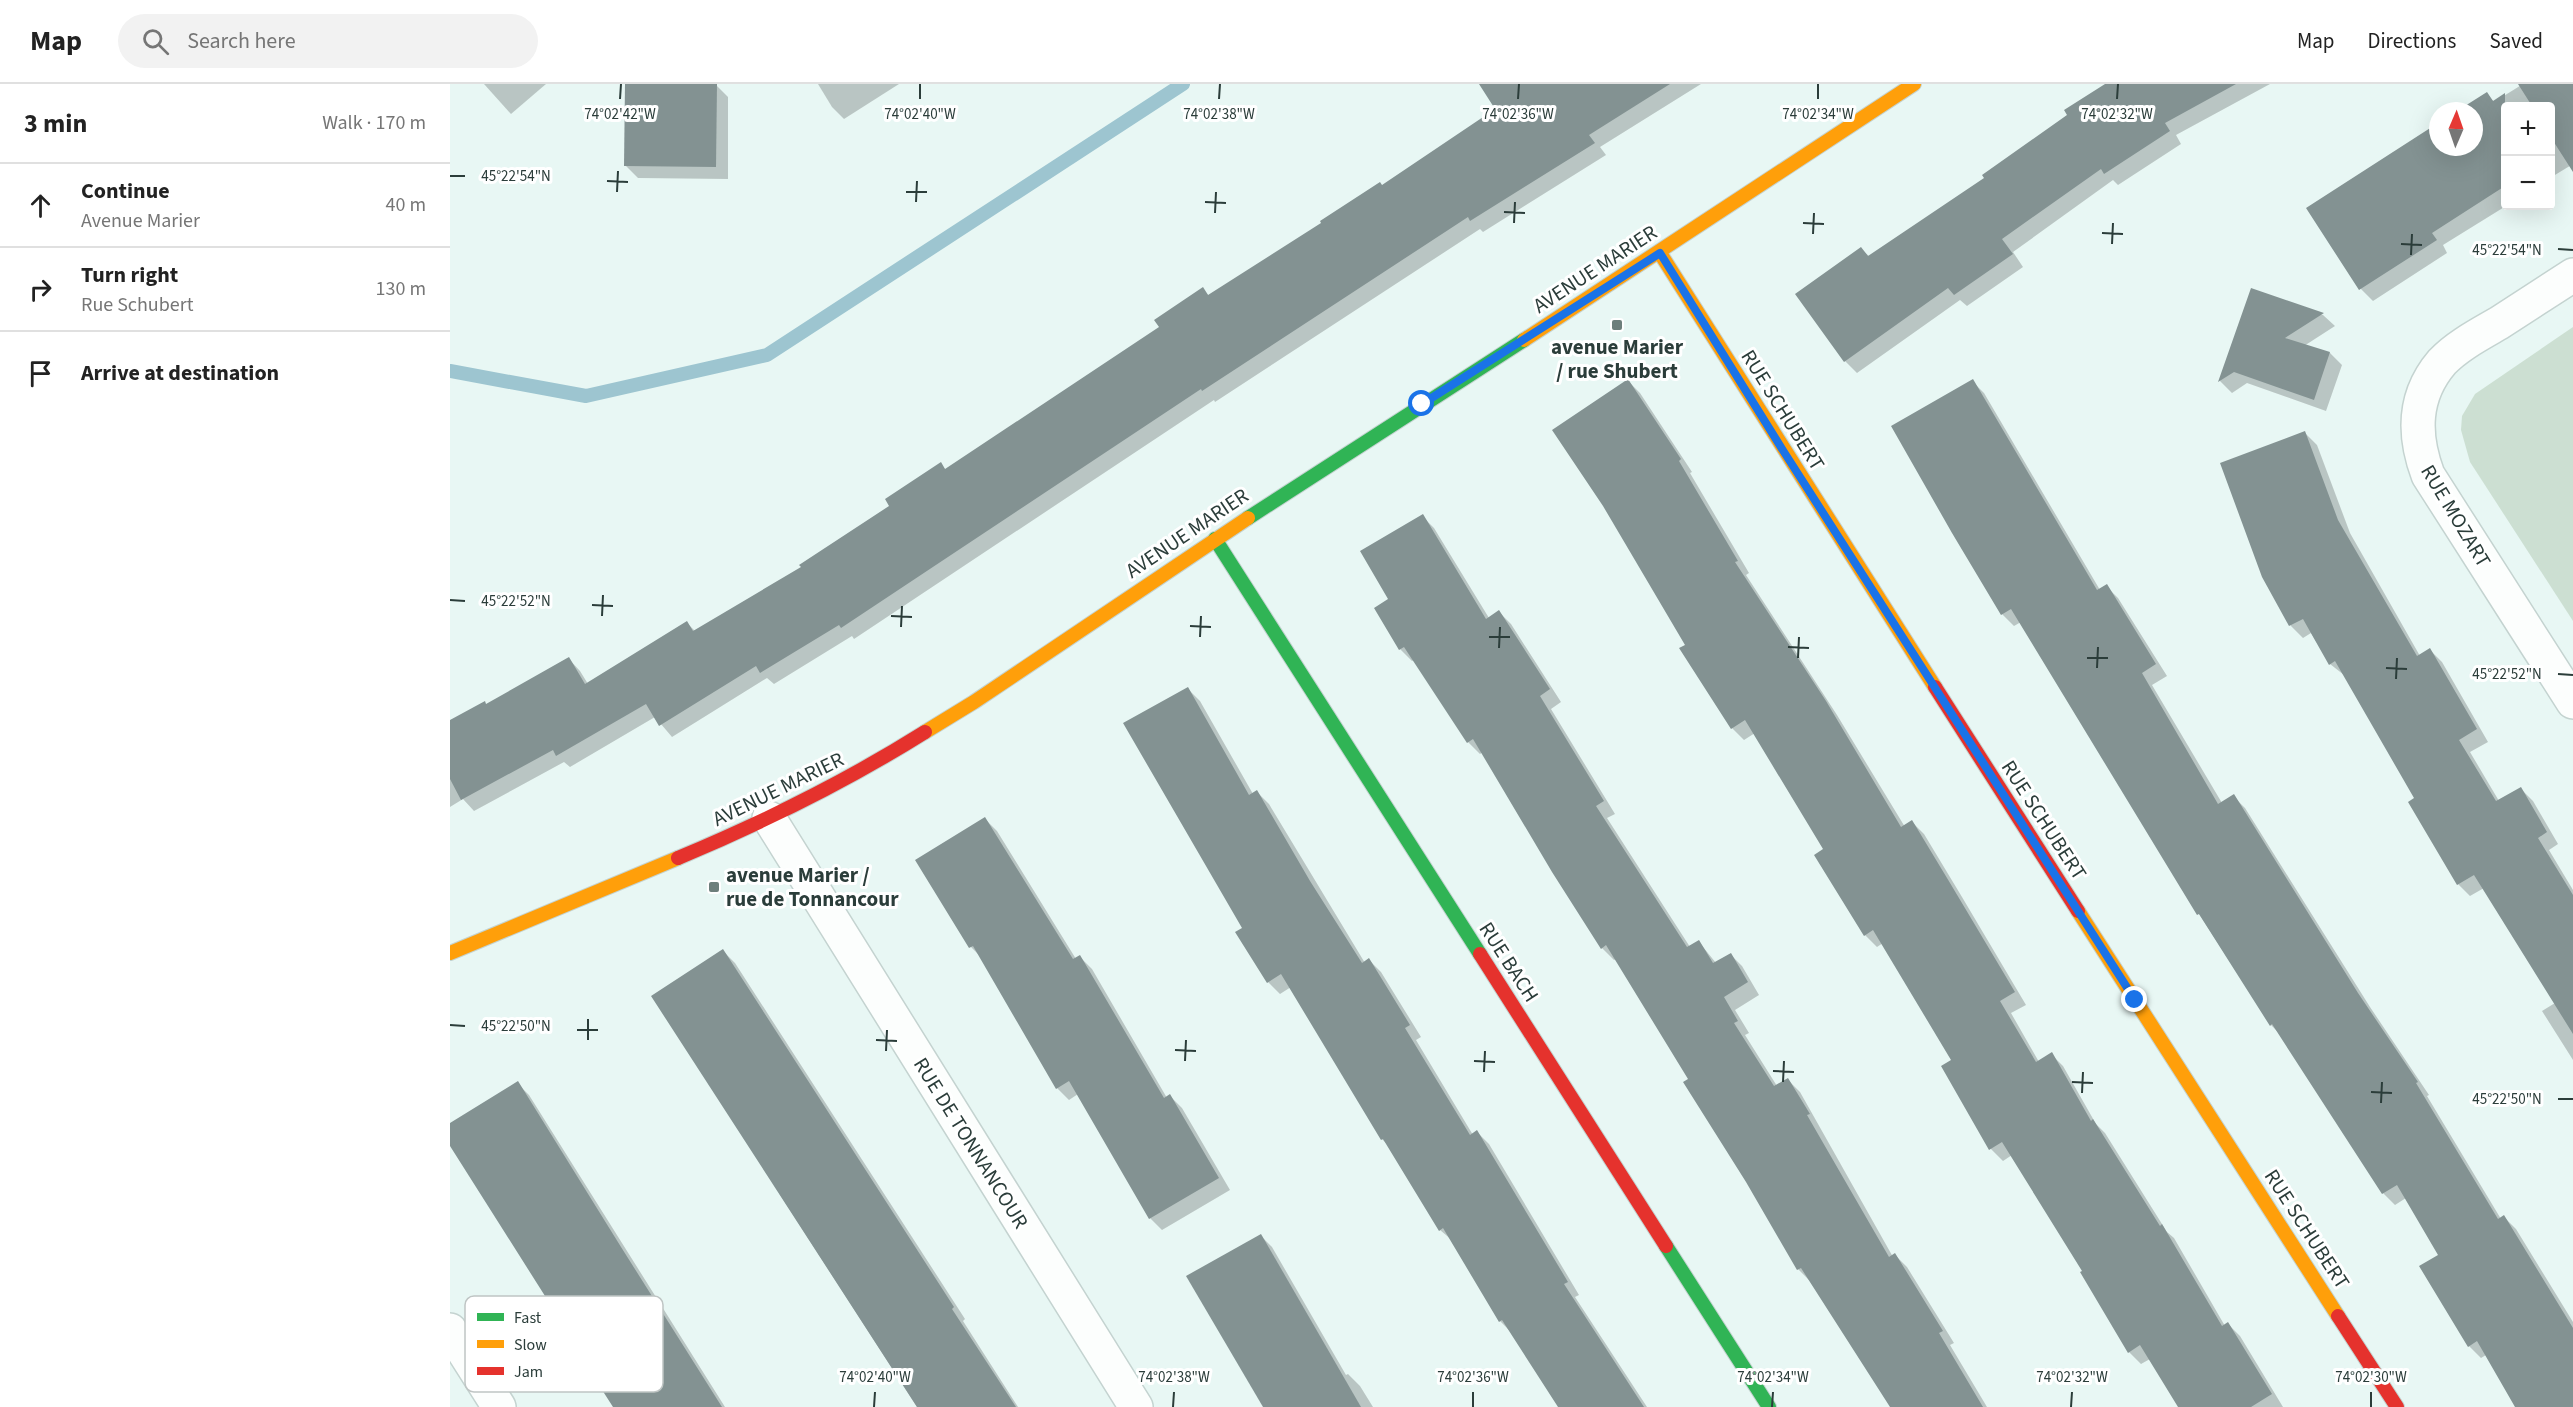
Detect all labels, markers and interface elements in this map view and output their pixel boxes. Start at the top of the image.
search box [118,14,538,68]
text: Map [30,21,82,61]
icon: search [139,25,172,58]
text: Search here [187,25,296,57]
text: Map [2297,26,2335,56]
text: Directions [2368,26,2456,56]
text: Saved [2489,26,2543,56]
north arrow [2429,102,2483,156]
map controls [2501,102,2555,210]
button: + [2501,102,2555,156]
text: 74°02'42"W [584,104,656,125]
text: 74°02'40"W [884,104,956,125]
text: 74°02'38"W [1183,104,1255,125]
text: 74°02'36"W [1482,104,1554,125]
text: 74°02'34"W [1782,104,1854,125]
text: 74°02'32"W [2081,104,2153,125]
text: 3 min [24,105,87,142]
text: Walk · 170 m [322,109,426,137]
button: − [2501,156,2555,210]
text: 45°22'54"N [481,166,551,187]
text: Continue [81,175,170,207]
icon: ahead [24,189,57,222]
text: 40 m [386,191,426,219]
text: Avenue Marier [81,207,200,235]
street label: AVENUE MARIER [1527,218,1663,320]
text: 45°22'54"N [2472,240,2542,261]
text: Turn right [81,259,178,291]
icon: right [24,273,57,306]
text: 130 m [376,275,426,303]
text: Rue Schubert [81,291,193,319]
marker: avenue Marier / rue Shubert [1610,318,1624,332]
place label: avenue Marier / rue Shubert [1551,332,1684,386]
street label: RUE SCHUBERT [1734,344,1832,476]
icon: arrive [24,357,57,390]
text: Arrive at destination [81,357,279,389]
route start [1408,390,1434,416]
street label: RUE MOZART [2414,459,2498,573]
street label: AVENUE MARIER [1120,481,1255,585]
text: 45°22'52"N [481,591,551,612]
text: 45°22'52"N [2472,664,2542,685]
street label: AVENUE MARIER [707,744,849,834]
street label: RUE SCHUBERT [1994,754,2094,886]
place label: avenue Marier / rue de Tonnancour [726,860,899,914]
marker: avenue Marier / rue de Tonnancour [707,880,721,894]
street label: RUE BACH [1472,916,1546,1008]
route end [2121,986,2147,1012]
text: 45°22'50"N [481,1016,551,1037]
street label: RUE DE TONNANCOUR [906,1052,1036,1234]
text: 45°22'50"N [2472,1089,2542,1110]
street label: RUE SCHUBERT [2257,1163,2357,1295]
legend [465,1296,663,1392]
text: Fast [514,1307,542,1329]
text: Slow [514,1334,547,1356]
text: Jam [514,1361,543,1383]
text: 74°02'40"W [839,1367,911,1388]
text: 74°02'38"W [1138,1367,1210,1388]
text: 74°02'36"W [1437,1367,1509,1388]
text: 74°02'34"W [1737,1367,1809,1388]
text: 74°02'32"W [2036,1367,2108,1388]
text: 74°02'30"W [2335,1367,2407,1388]

